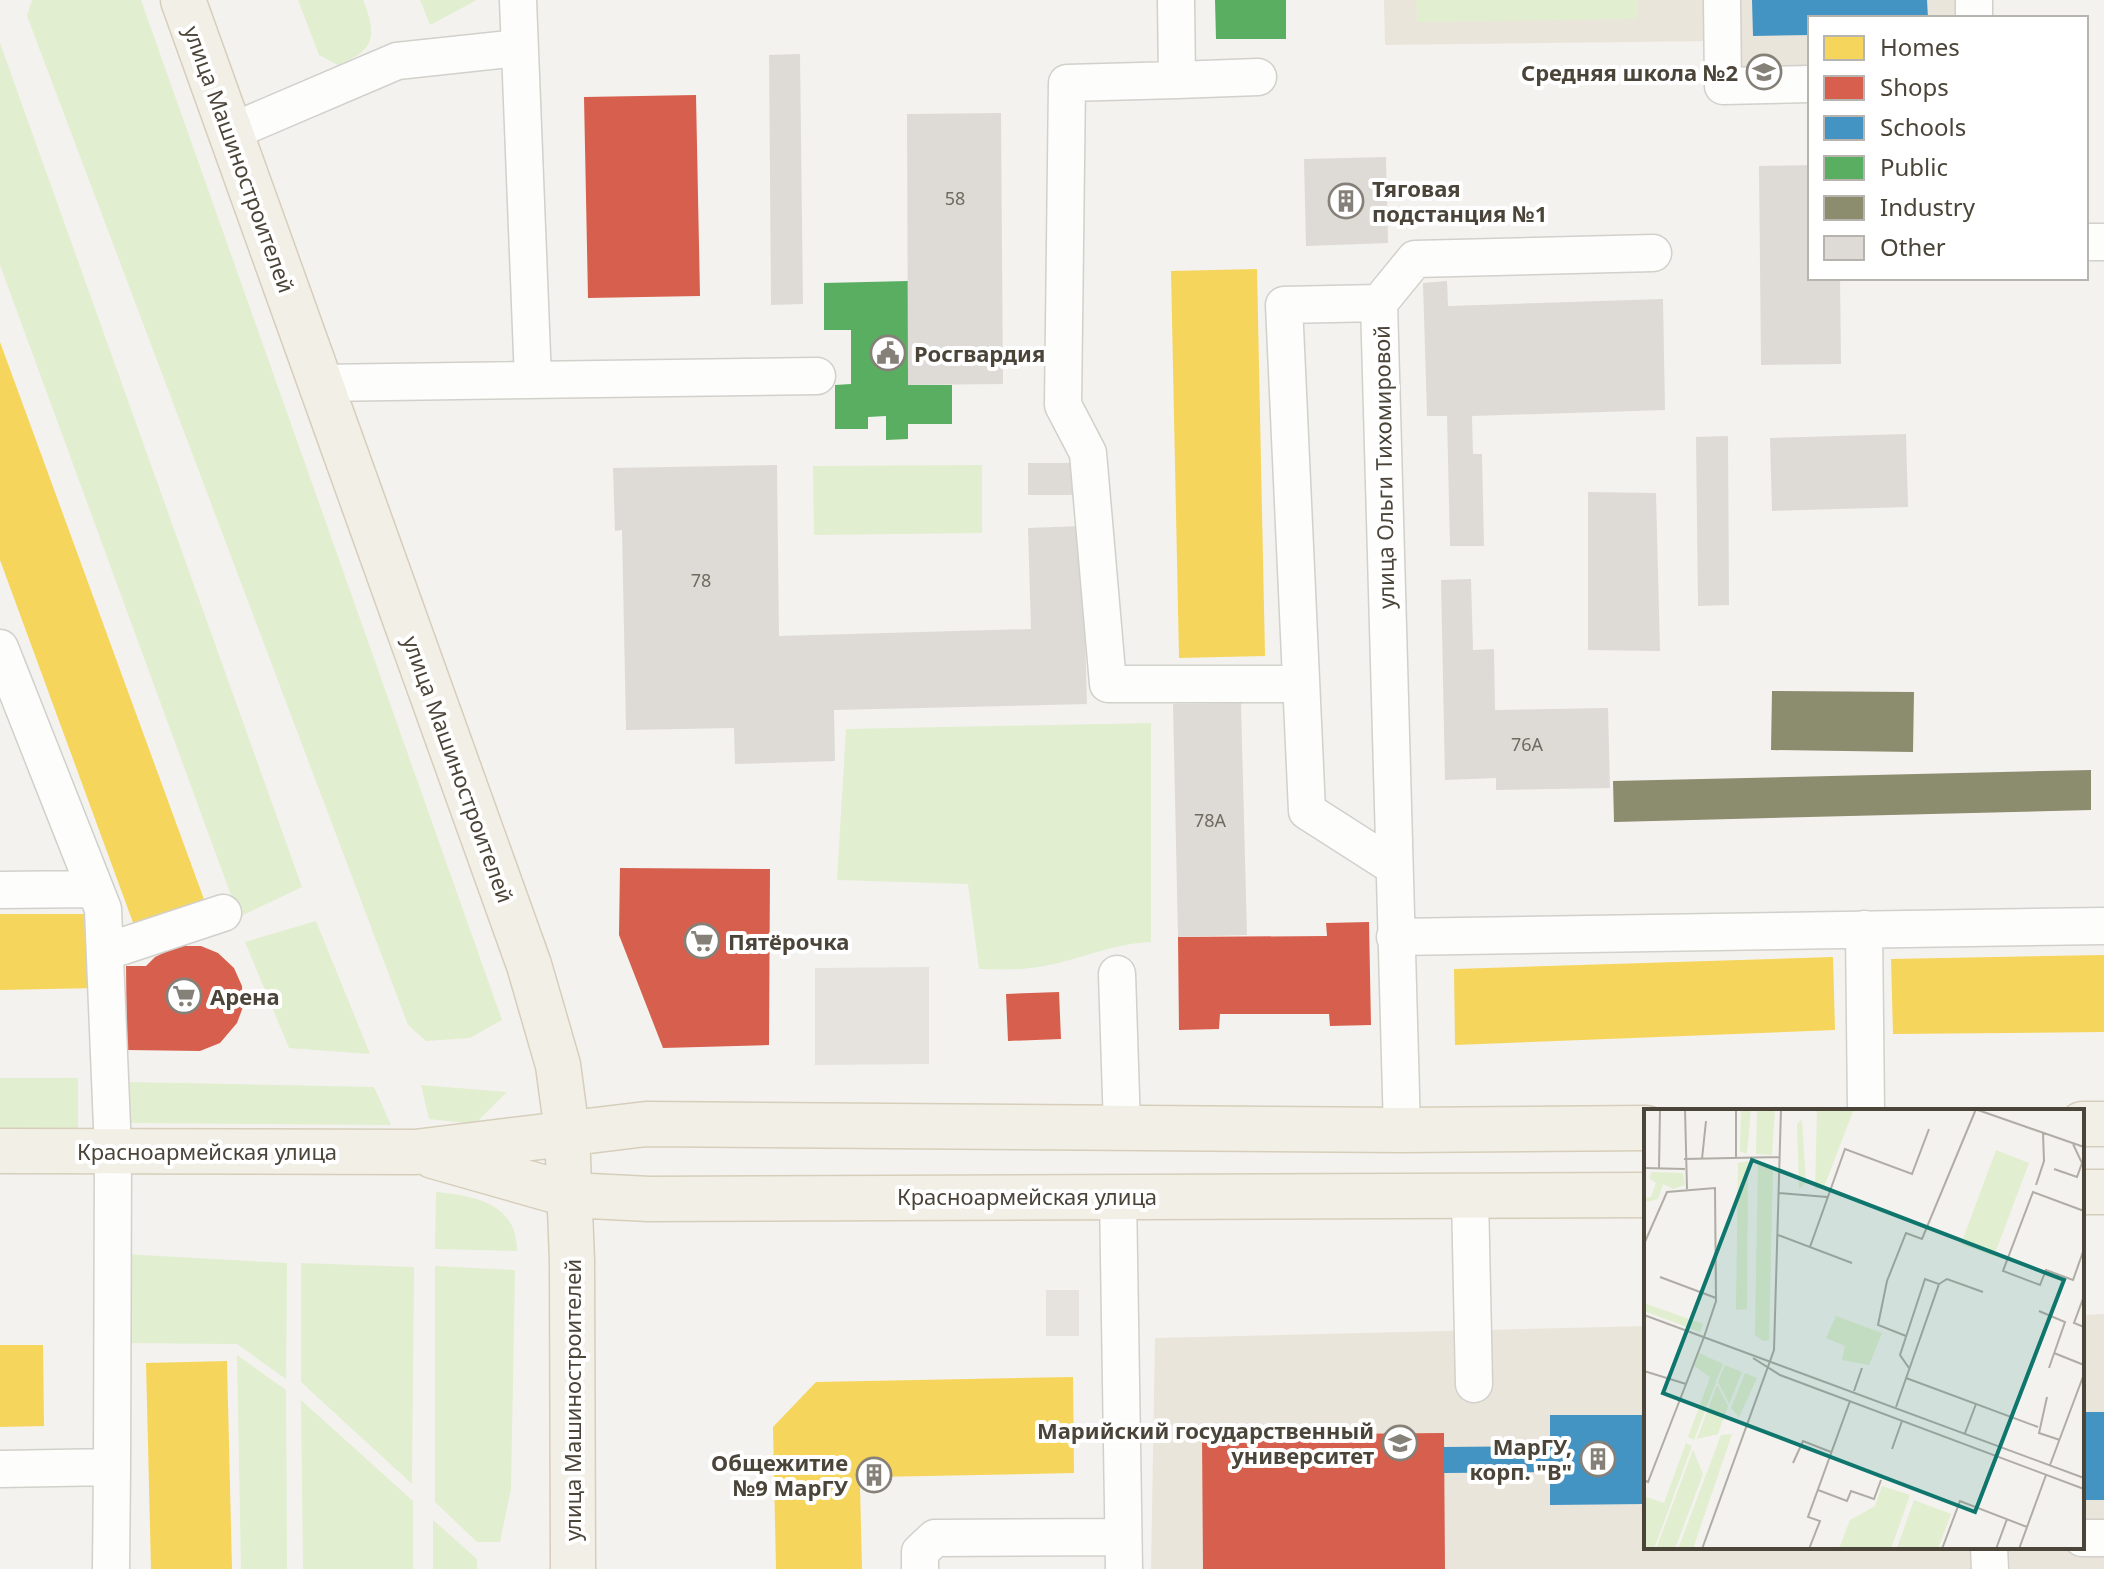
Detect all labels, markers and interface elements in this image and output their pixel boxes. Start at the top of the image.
legend [1808,16,2088,280]
street label: улица Машиностроителей [178,21,302,297]
text: Homes [1880,30,1960,63]
school or university icon: Средняя школа №2 [1745,53,1783,91]
place label: Средняя школа №2 [1521,57,1738,87]
text: Shops [1880,70,1949,103]
text: Schools [1880,110,1966,143]
text: Public [1880,150,1948,183]
place label: Тяговая подстанция №1 [1372,173,1547,228]
building icon: Тяговая подстанция №1 [1327,182,1365,220]
house number: 58 [945,186,965,210]
text: Industry [1880,190,1976,223]
text: Other [1880,230,1946,263]
street label: улица Ольги Тихомировой [1366,325,1400,609]
public building icon: Росгвардия [869,334,907,372]
place label: Росгвардия [914,338,1045,368]
house number: 78 [691,568,711,592]
street label: улица Машиностроителей [397,631,521,907]
house number: 76А [1511,732,1544,756]
house number: 78А [1194,808,1227,832]
supermarket icon: Пятёрочка [683,922,721,960]
place label: Пятёрочка [728,926,849,956]
supermarket icon: Арена [165,977,203,1015]
place label: Арена [210,981,280,1011]
inset map [1644,1109,2084,1549]
street label: Красноармейская улица [77,1136,337,1166]
street label: Красноармейская улица [897,1181,1157,1211]
street label: улица Машиностроителей [557,1259,587,1541]
place label: Марийский государственный университет [1037,1415,1374,1470]
school or university icon: Марийский государственный университет [1381,1424,1419,1462]
place label: МарГУ, корп. "В" [1469,1431,1572,1486]
building icon: МарГУ, корп. "В" [1579,1440,1617,1478]
place label: Общежитие №9 МарГУ [711,1447,849,1502]
building icon: Общежитие №9 МарГУ [855,1456,893,1494]

